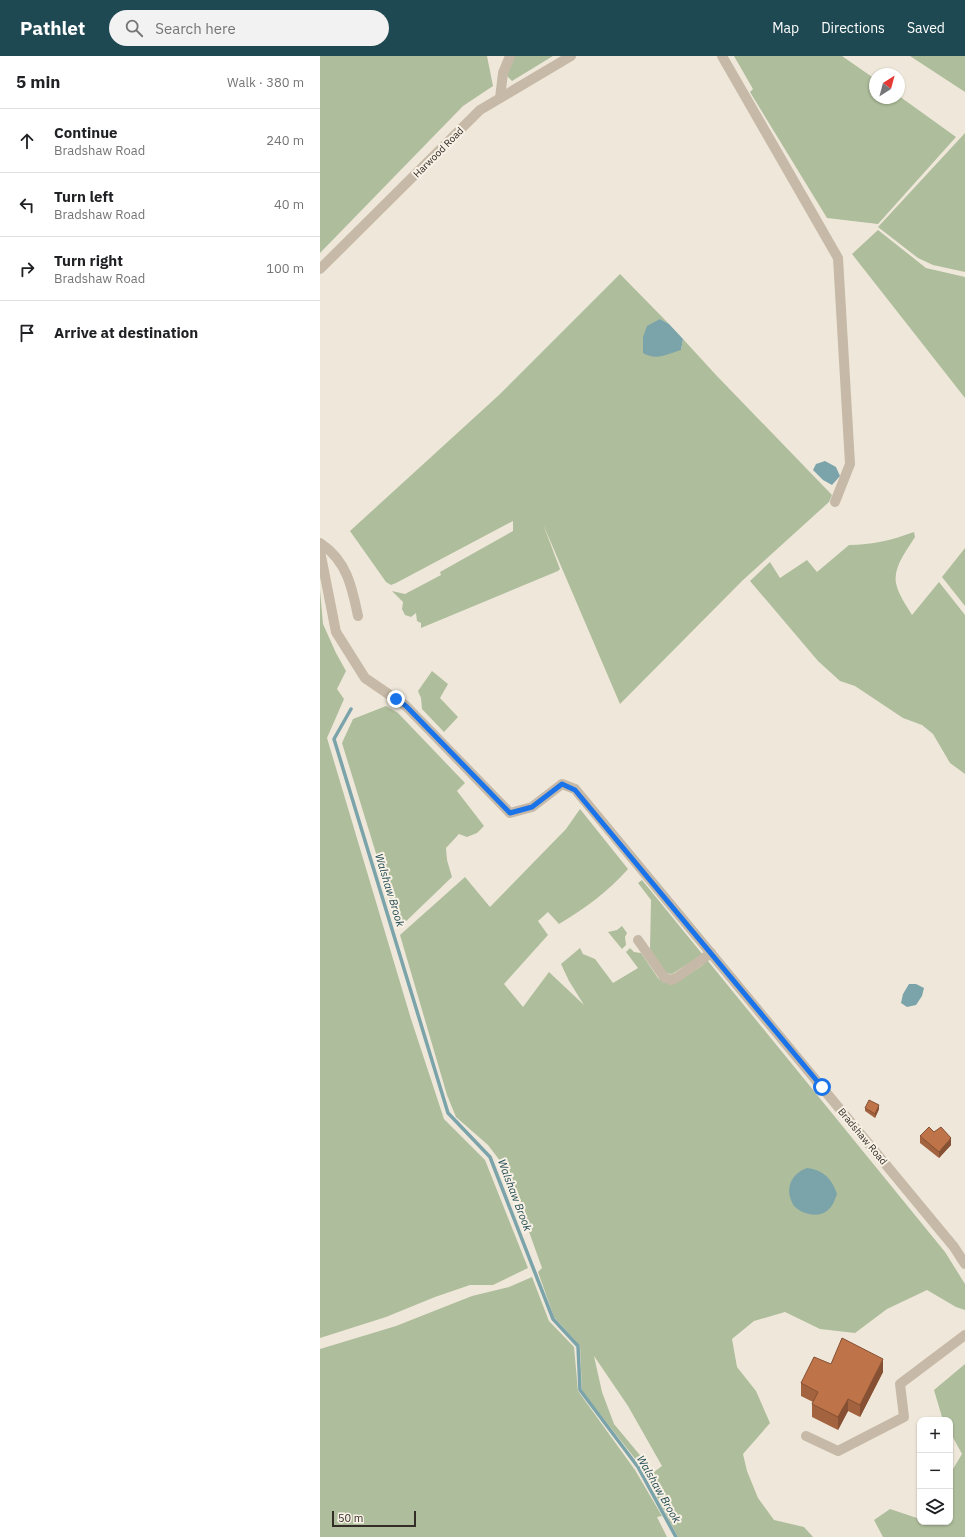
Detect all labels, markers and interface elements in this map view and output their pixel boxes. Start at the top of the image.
search box [109,10,389,46]
text: Pathlet [20,16,85,40]
icon: search [123,17,145,39]
text: Search here [155,19,236,38]
text: Map [772,19,799,37]
text: Directions [821,19,885,37]
text: Saved [907,19,945,37]
north arrow [869,68,905,104]
text: 5 min [16,71,60,93]
text: Walk · 380 m [227,74,304,91]
text: Continue [54,123,118,142]
street label: Harwood Road [410,124,466,180]
icon: ahead [16,130,38,152]
text: 240 m [266,132,304,149]
text: Bradshaw Road [54,142,145,159]
text: Turn left [54,187,114,206]
icon: left [16,194,38,216]
text: 40 m [274,196,304,213]
text: Bradshaw Road [54,206,145,223]
text: Turn right [54,251,123,270]
icon: right [16,258,38,280]
text: 100 m [266,260,304,277]
text: Bradshaw Road [54,270,145,287]
icon: arrive [16,322,38,344]
text: Arrive at destination [54,323,198,342]
route end [387,690,405,708]
water label: Walshaw Brook [372,852,408,929]
route start [813,1078,831,1096]
street label: Bradshaw Road [835,1105,890,1167]
water label: Walshaw Brook [495,1157,535,1233]
map controls [917,1417,953,1525]
button: + [917,1417,953,1453]
water label: Walshaw Brook [634,1453,684,1526]
button: − [917,1453,953,1489]
button: layers [917,1489,953,1525]
scale bar [332,1509,416,1528]
text: 50 m [338,1511,363,1525]

